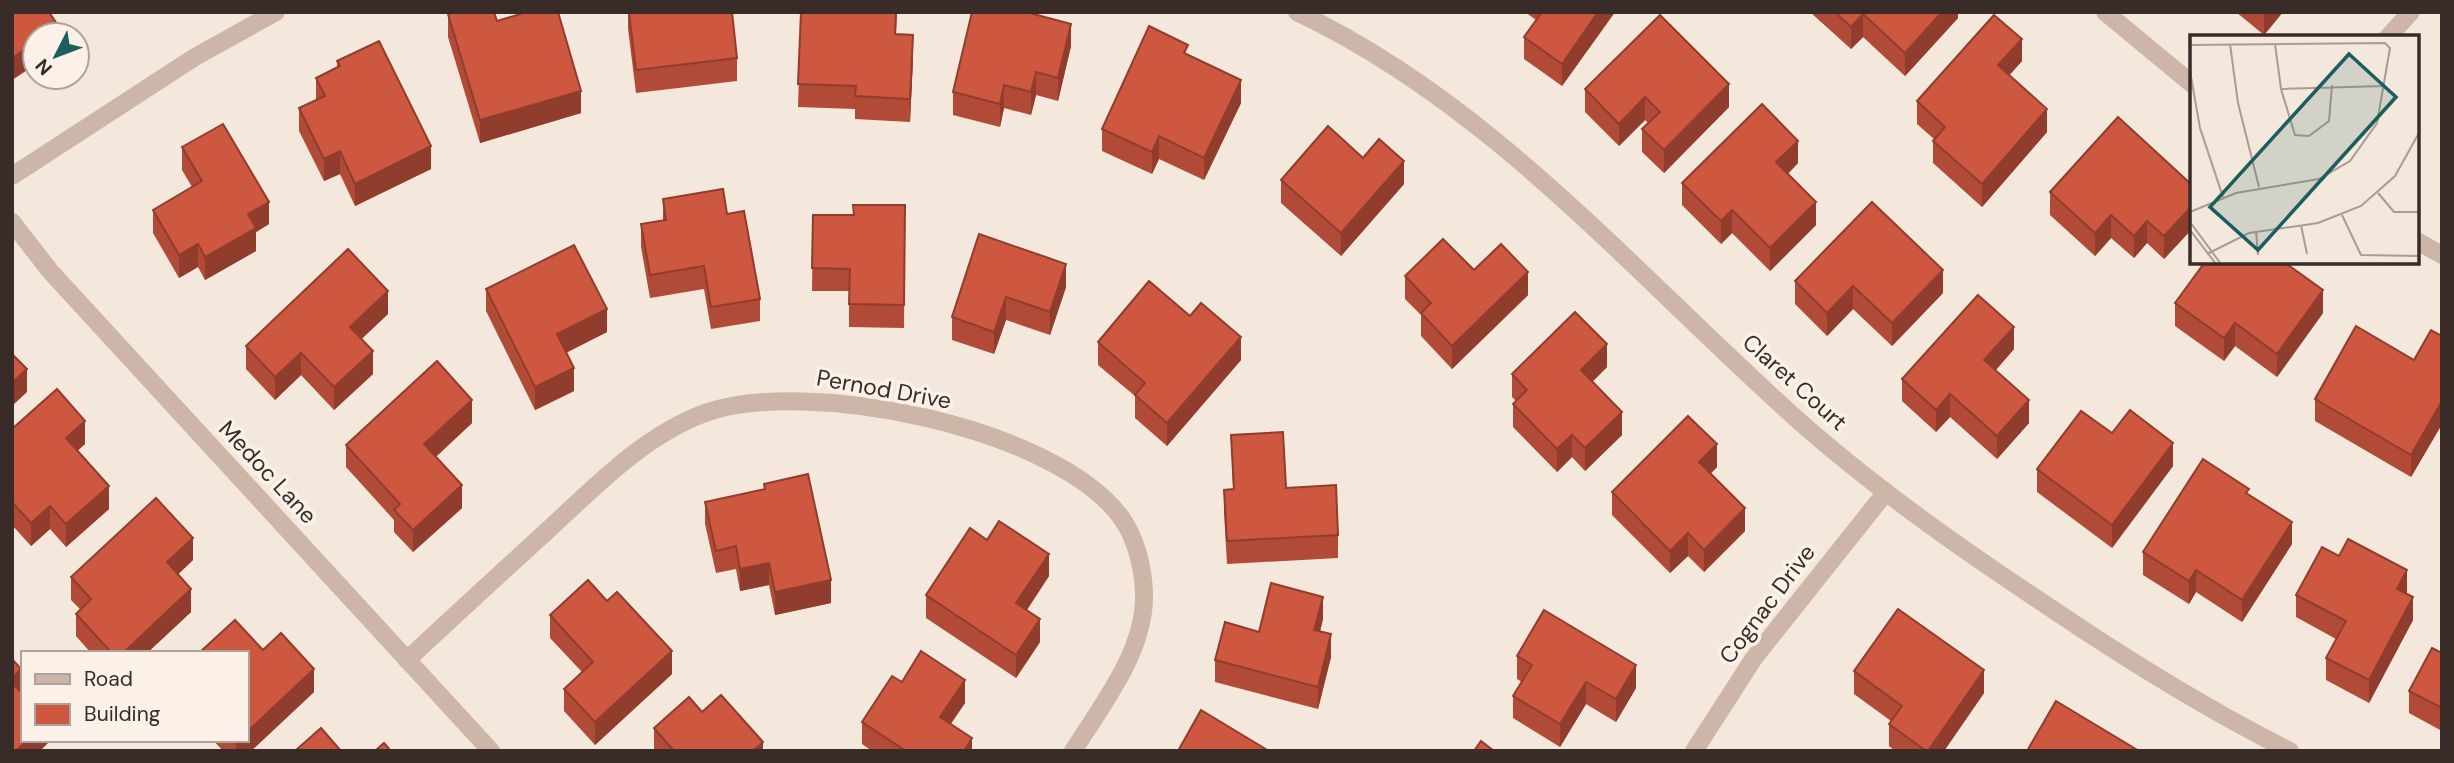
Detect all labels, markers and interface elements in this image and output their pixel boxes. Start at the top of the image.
north arrow [21,21,91,91]
inset map [2190,35,2419,264]
text: N [30,54,58,81]
street label: Claret Court [1736,327,1854,437]
street label: Pernod Drive [814,362,954,416]
street label: Medoc Lane [212,414,324,530]
street label: Cognac Drive [1712,538,1822,670]
legend [21,651,248,742]
text: Road [84,665,133,693]
text: Building [84,700,161,728]

